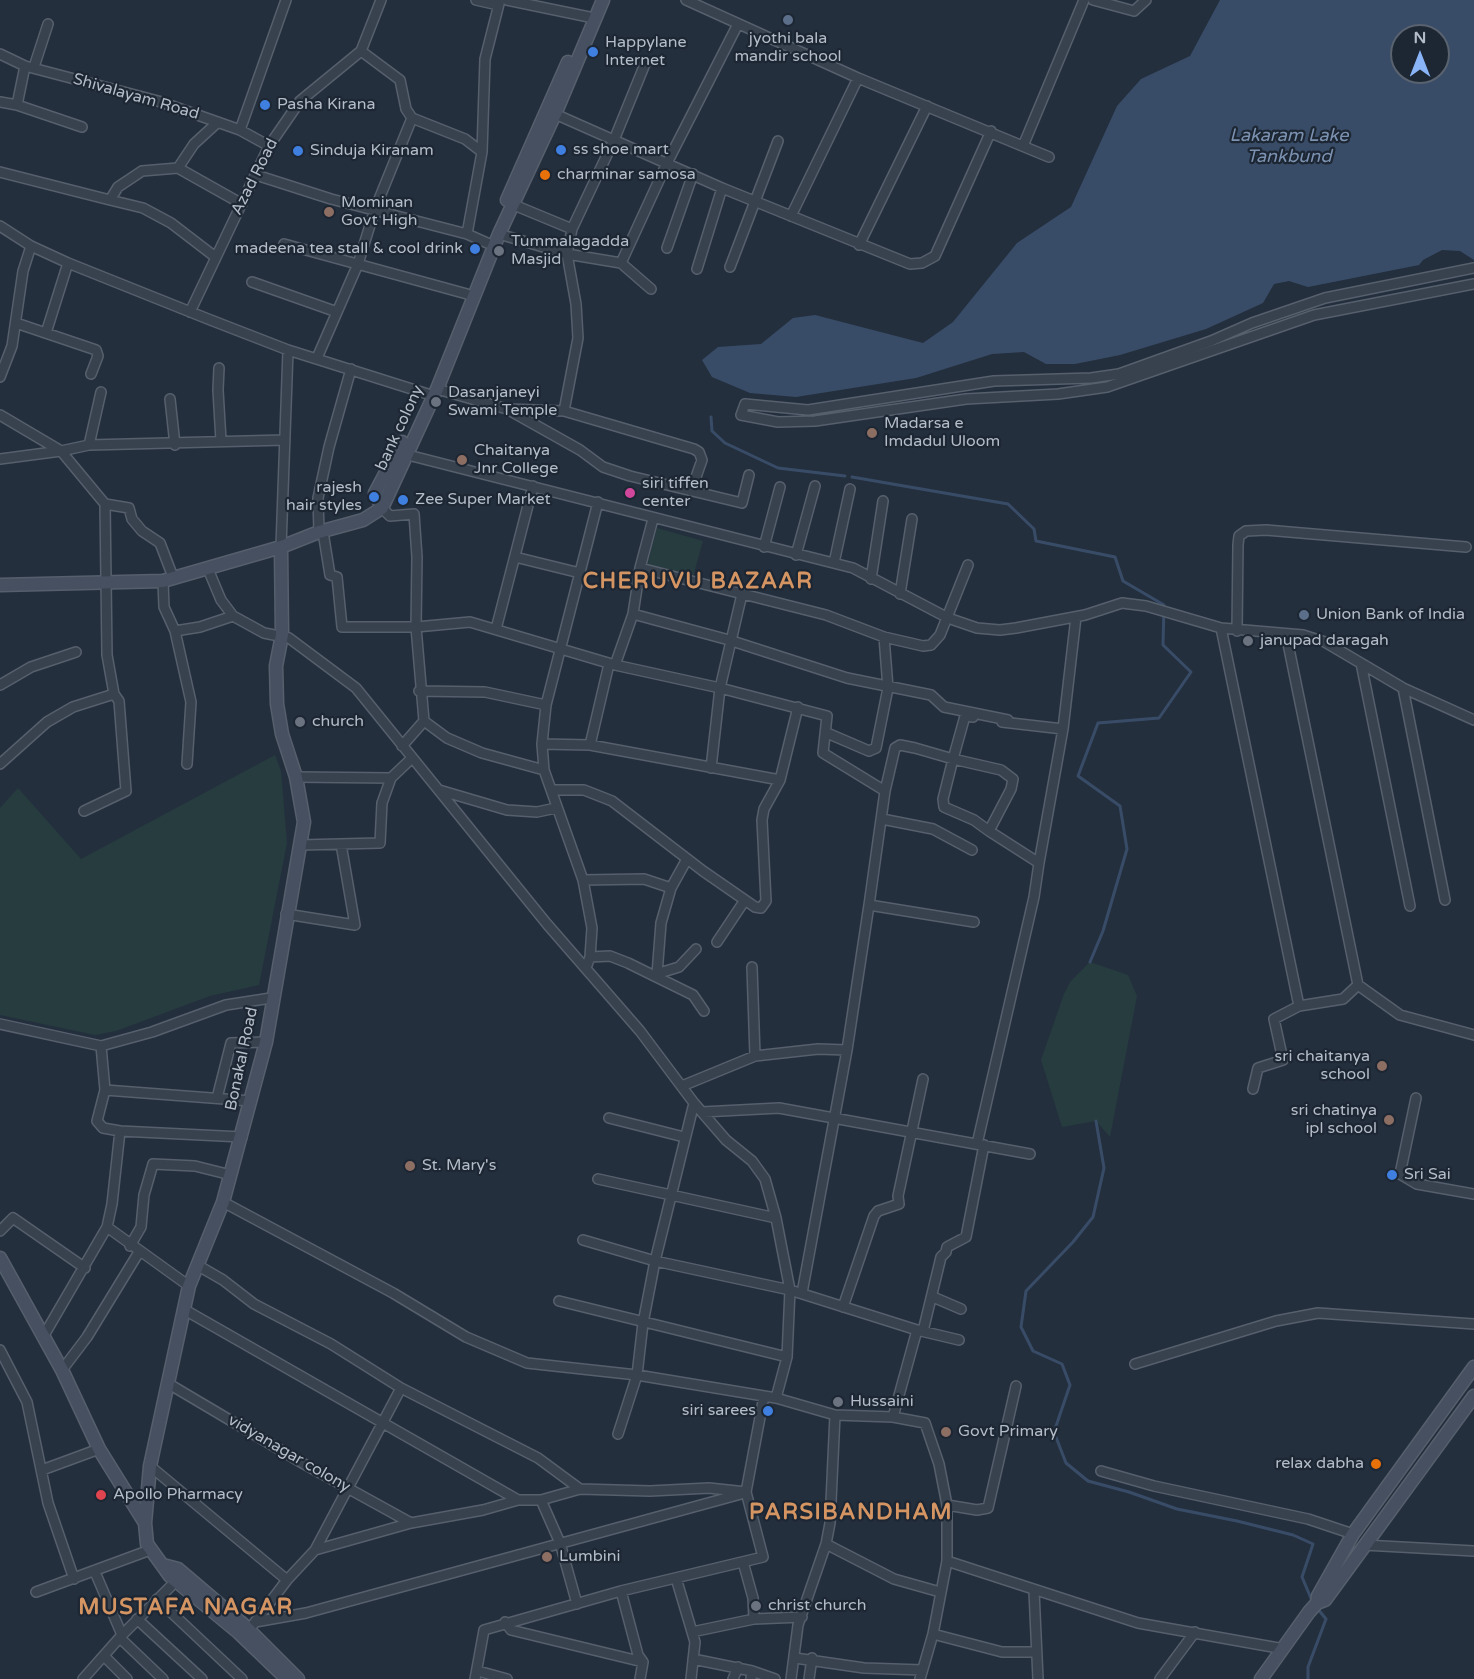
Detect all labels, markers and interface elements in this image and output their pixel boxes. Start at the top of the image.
marker: jyothi bala mandir school [781,13,795,27]
north arrow [1390,24,1450,84]
text: N [1414,28,1426,48]
place label: jyothi bala mandir school [734,29,842,67]
place label: Happylane Internet [605,33,687,71]
marker: Happylane Internet [586,45,600,59]
street label: Shivalayam Road [71,70,201,124]
place label: Pasha Kirana [277,95,375,115]
marker: Pasha Kirana [258,98,272,112]
water label: Lakaram Lake Tankbund [1230,125,1348,168]
street label: Azad Road [228,136,282,218]
place label: ss shoe mart [573,140,669,160]
place label: Sinduja Kiranam [310,141,434,161]
marker: ss shoe mart [554,143,568,157]
marker: Sinduja Kiranam [291,144,305,158]
place label: charminar samosa [557,165,696,185]
marker: charminar samosa [538,168,552,182]
place label: Mominan Govt High [341,193,418,231]
marker: Mominan Govt High [322,205,336,219]
place label: Tummalagadda Masjid [511,232,629,270]
place label: madeena tea stall & cool drink [235,239,463,259]
marker: madeena tea stall & cool drink [468,242,482,256]
marker: Tummalagadda Masjid [492,244,506,258]
street label: bank colony [372,382,428,474]
place label: Dasanjaneyi Swami Temple [448,383,557,421]
marker: Dasanjaneyi Swami Temple [429,395,443,409]
place label: Madarsa e Imdadul Uloom [884,414,1000,452]
marker: Madarsa e Imdadul Uloom [865,426,879,440]
place label: Chaitanya Jnr College [474,441,558,479]
marker: Chaitanya Jnr College [455,453,469,467]
place label: siri tiffen center [642,474,709,512]
place label: rajesh hair styles [286,478,362,516]
marker: siri tiffen center [623,486,637,500]
marker: rajesh hair styles [367,490,381,504]
place label: Zee Super Market [415,490,551,510]
marker: Zee Super Market [396,493,410,507]
district label: CHERUVU BAZAAR [583,569,813,595]
place label: Union Bank of India [1316,605,1465,625]
marker: Union Bank of India [1297,608,1311,622]
place label: janupad daragah [1260,631,1389,651]
marker: janupad daragah [1241,634,1255,648]
place label: church [312,712,364,732]
marker: church [293,715,307,729]
street label: Bonakal Road [222,1005,262,1113]
place label: sri chaitanya school [1275,1047,1370,1085]
marker: sri chaitanya school [1375,1059,1389,1073]
place label: sri chatinya ipl school [1291,1101,1377,1139]
marker: sri chatinya ipl school [1382,1113,1396,1127]
place label: St. Mary's [422,1156,496,1176]
marker: St. Mary's [403,1159,417,1173]
place label: Sri Sai [1404,1165,1451,1185]
marker: Sri Sai [1385,1168,1399,1182]
place label: Hussaini [850,1392,914,1412]
marker: Hussaini [831,1395,845,1409]
place label: siri sarees [682,1401,756,1421]
marker: siri sarees [761,1404,775,1418]
street label: vidyanagar colony [224,1411,354,1497]
place label: Govt Primary [958,1422,1058,1442]
marker: Govt Primary [939,1425,953,1439]
place label: relax dabha [1275,1454,1364,1474]
marker: relax dabha [1369,1457,1383,1471]
place label: Apollo Pharmacy [113,1485,243,1505]
marker: Apollo Pharmacy [94,1488,108,1502]
district label: PARSIBANDHAM [749,1500,953,1526]
place label: Lumbini [559,1547,620,1567]
marker: Lumbini [540,1550,554,1564]
district label: MUSTAFA NAGAR [78,1595,294,1621]
place label: christ church [768,1596,866,1616]
marker: christ church [749,1599,763,1613]

